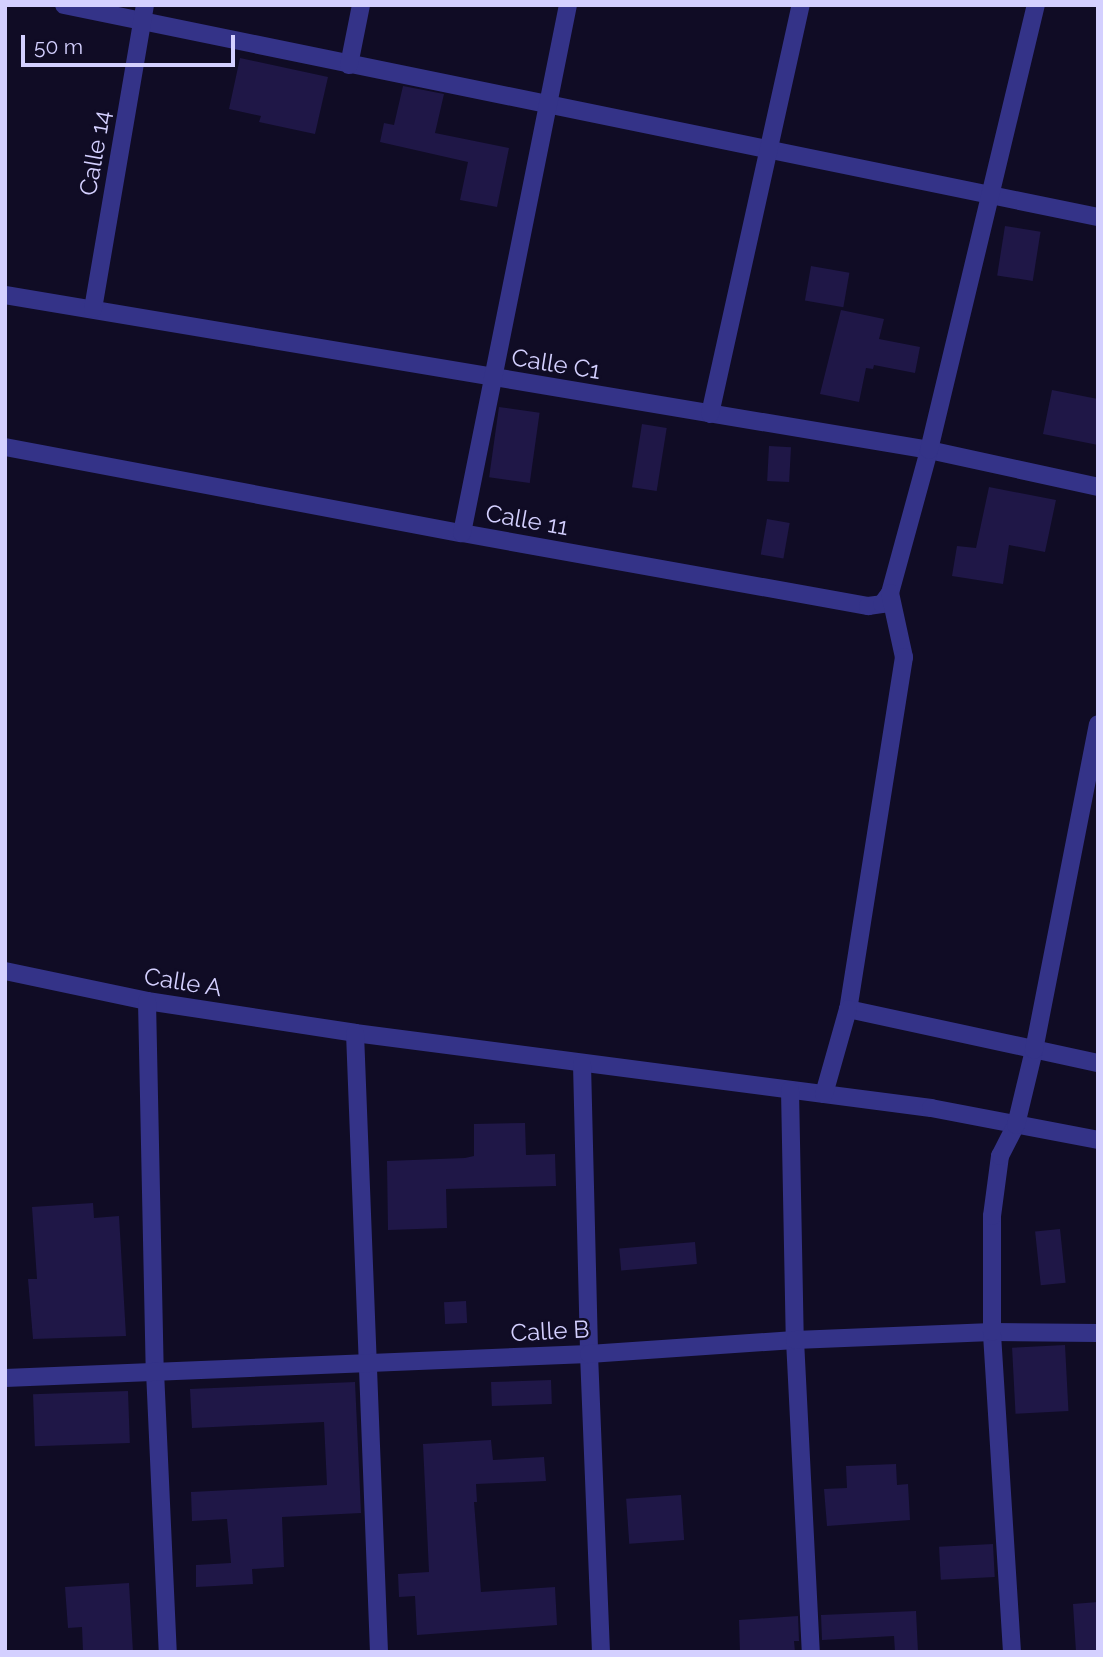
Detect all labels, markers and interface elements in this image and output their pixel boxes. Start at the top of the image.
scale bar [24,21,238,65]
text: 50 m [34,34,83,59]
street label: Calle 14 [73,108,117,198]
street label: Calle C1 [510,343,602,385]
street label: Calle 11 [483,499,571,541]
street label: Calle A [142,962,224,1002]
street label: Calle B [510,1315,590,1347]

